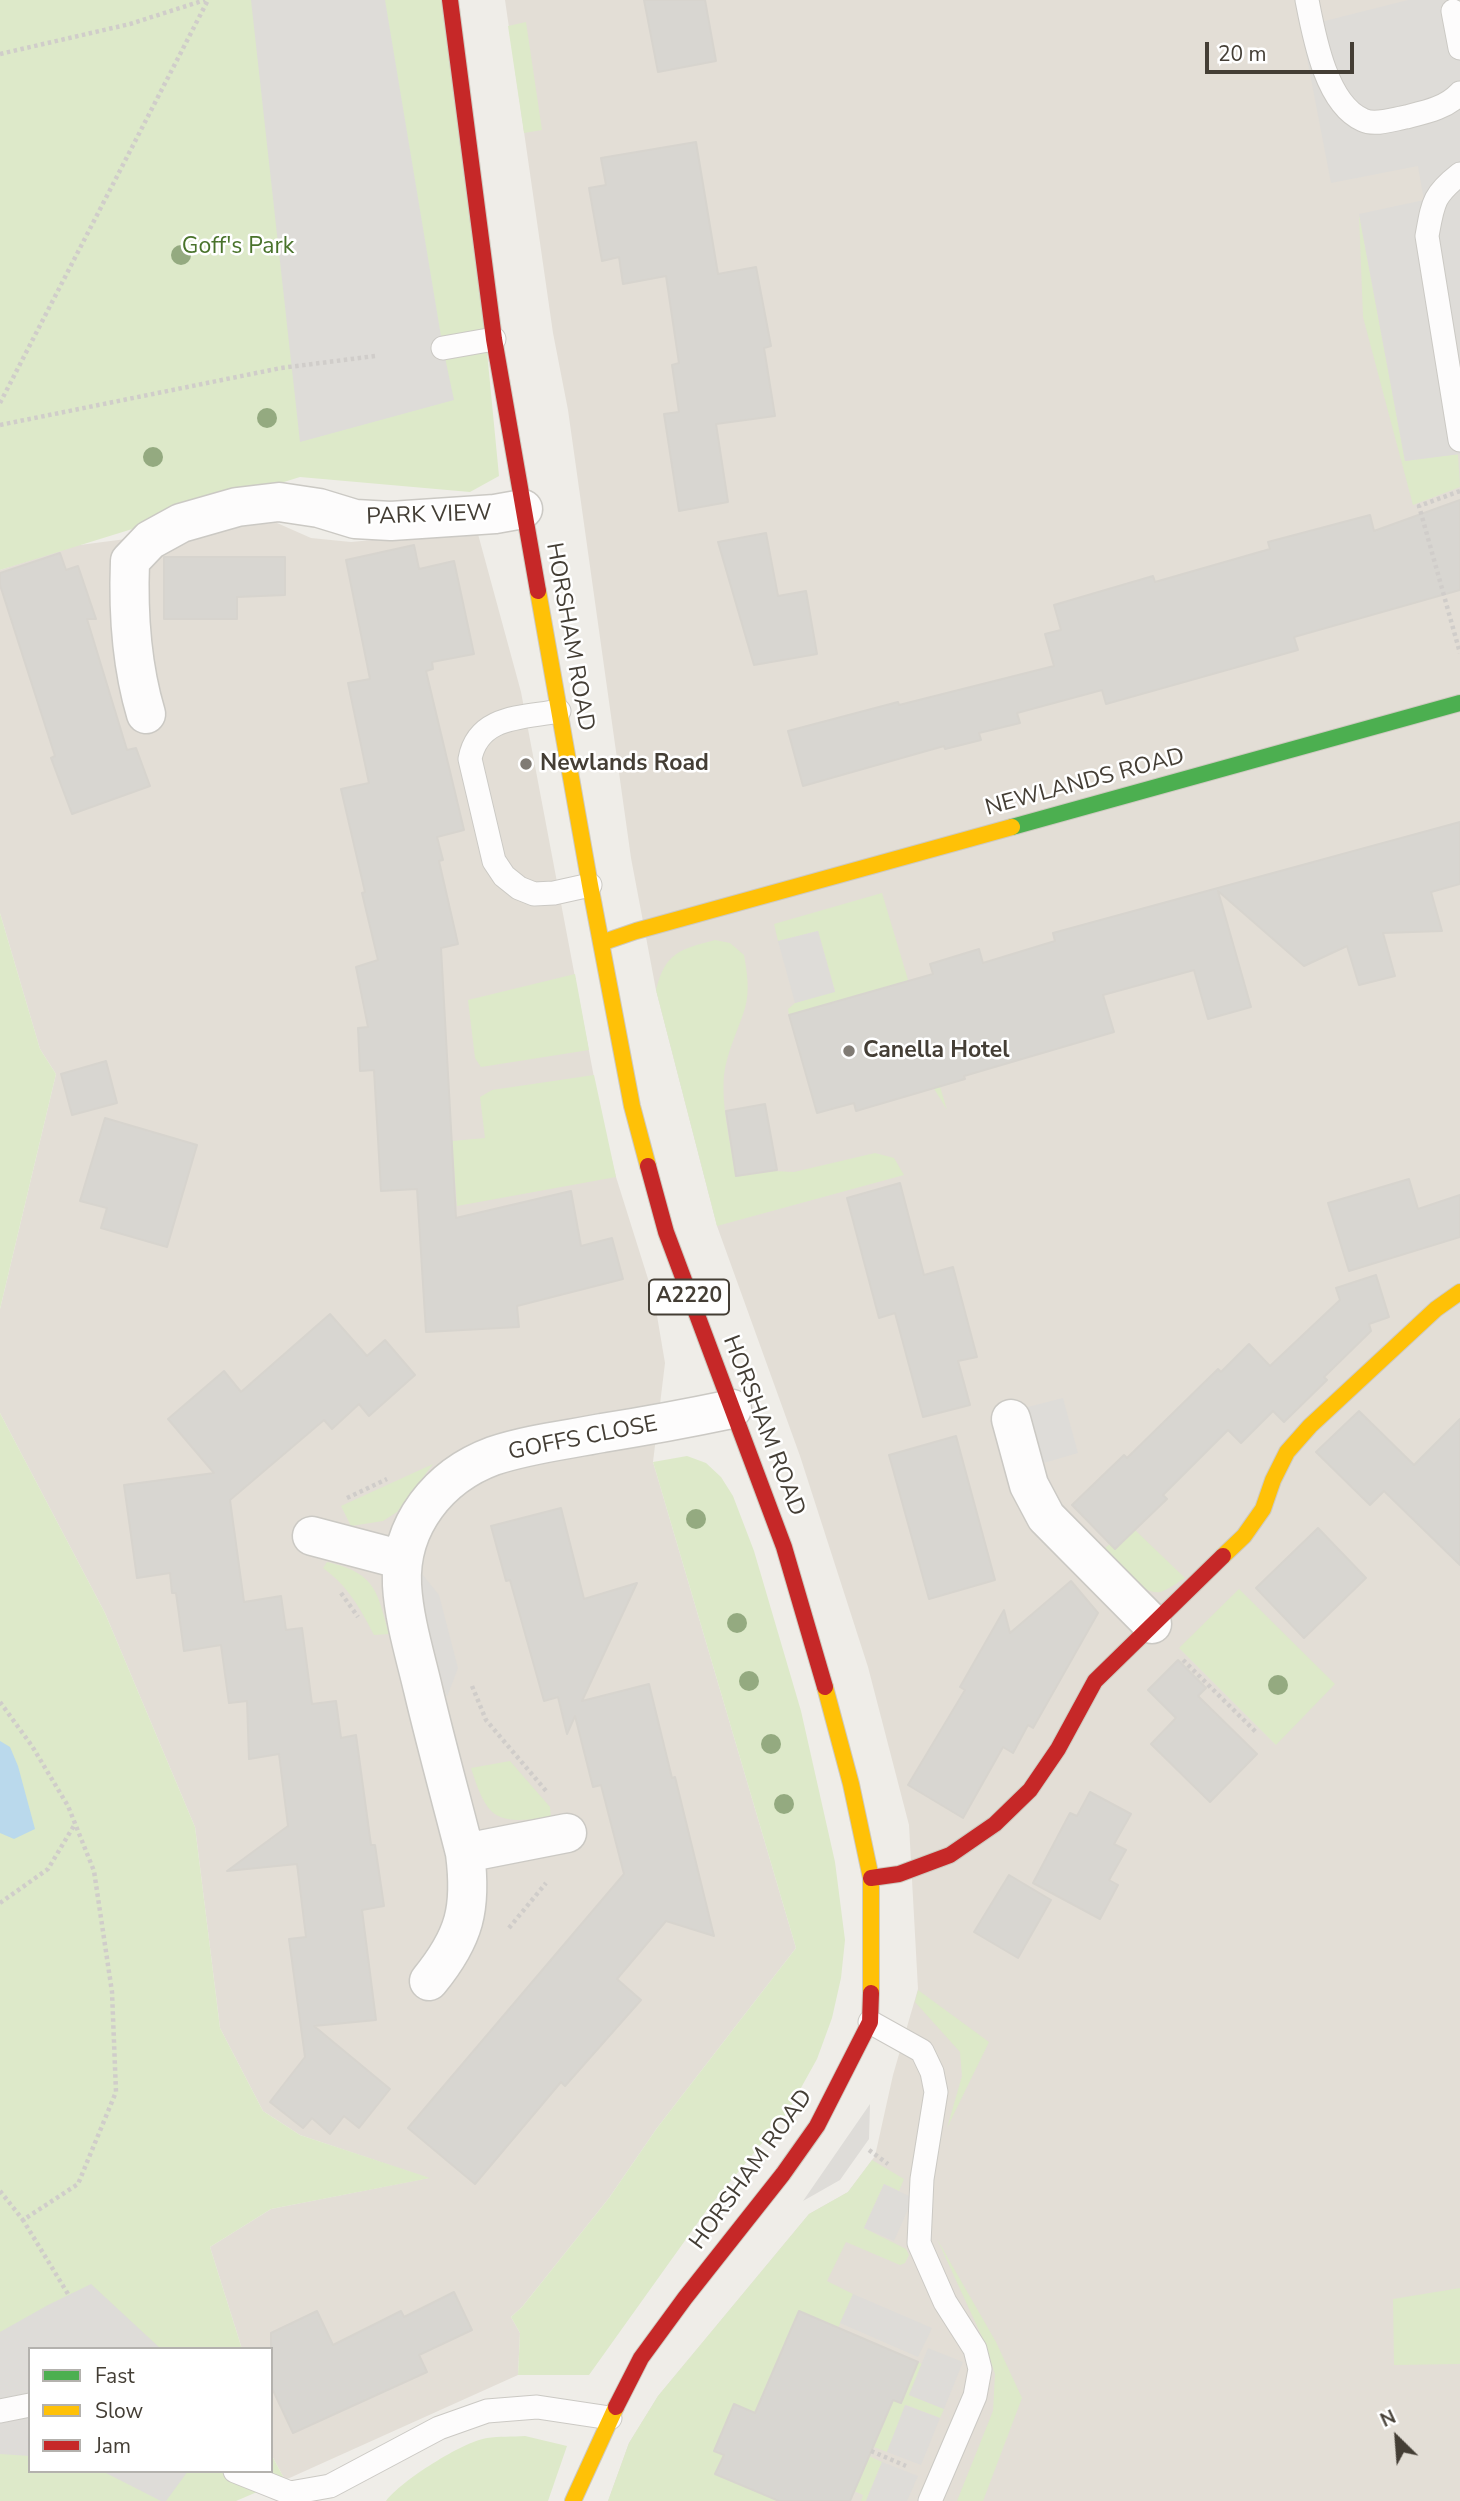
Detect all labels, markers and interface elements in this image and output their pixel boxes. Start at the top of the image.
scale bar [1208,28,1357,72]
text: 20 m [1218,40,1267,68]
park label: Goff's Park [182,233,294,261]
street label: PARK VIEW [366,500,492,532]
street label: HORSHAM ROAD [539,541,599,733]
street label: NEWLANDS ROAD [982,743,1188,823]
place label: Newlands Road [540,750,709,778]
marker: Newlands Road [518,756,534,772]
place label: Canella Hotel [863,1037,1010,1065]
marker: Canella Hotel [841,1043,857,1059]
road number: A2220 [649,1280,729,1314]
street label: HORSHAM ROAD [716,1332,810,1520]
street label: GOFFS CLOSE [506,1411,660,1467]
street label: HORSHAM ROAD [685,2085,819,2255]
legend [28,2347,273,2473]
text: Fast [95,2362,135,2390]
text: Slow [95,2397,143,2425]
north arrow [1362,2403,1432,2473]
text: N [1376,2404,1400,2434]
text: Jam [95,2432,131,2460]

